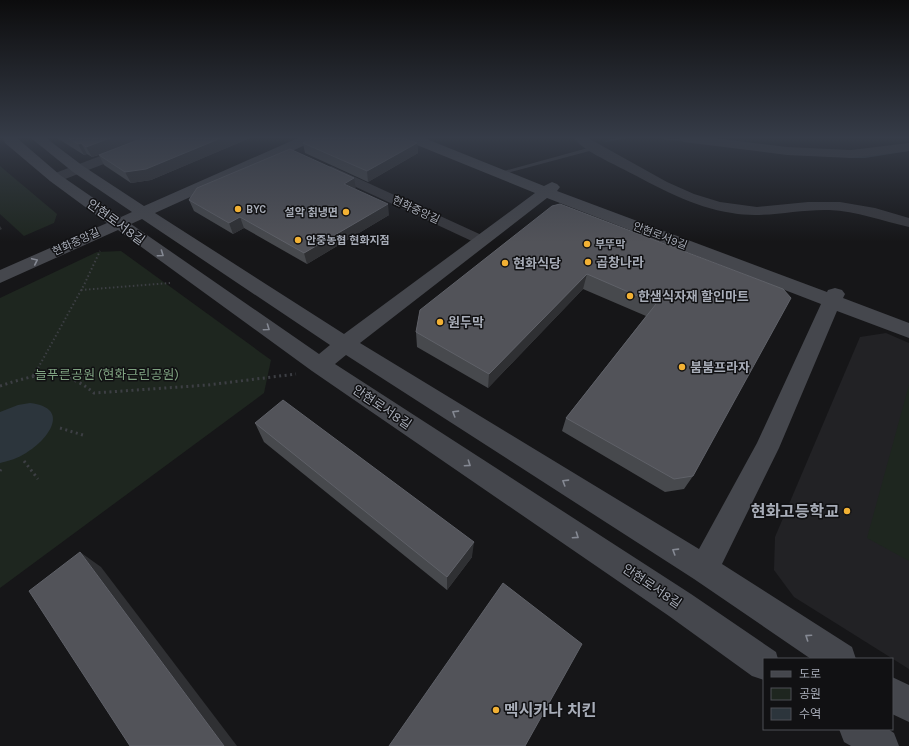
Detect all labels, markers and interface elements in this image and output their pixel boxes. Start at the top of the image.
street label: 현화중앙길 [390,193,442,227]
street label: 안현로서8길 [84,196,148,248]
place label: BYC [246,203,266,216]
marker: BYC [233,204,243,214]
place label: 설악 칡냉면 [285,206,338,219]
marker: 설악 칡냉면 [341,207,351,217]
street label: 안현로서9길 [631,220,689,252]
street label: 현화중앙길 [50,225,102,259]
place label: 안중농협 현화지점 [306,234,390,247]
marker: 안중농협 현화지점 [293,235,303,245]
place label: 부뚜막 [595,238,625,251]
marker: 부뚜막 [582,239,592,249]
one-way arrow [156,249,163,256]
place label: 곱창나라 [596,255,644,270]
place label: 현화식당 [513,256,561,271]
marker: 곱창나라 [583,257,593,267]
one-way arrow [31,258,39,266]
marker: 현화식당 [500,258,510,268]
place label: 한샘식자재 할인마트 [638,289,749,304]
marker: 한샘식자재 할인마트 [625,291,635,301]
place label: 원두막 [448,315,484,330]
marker: 원두막 [435,317,445,327]
one-way arrow [263,323,270,330]
place label: 붐붐프라자 [690,360,750,375]
marker: 붐붐프라자 [677,362,687,372]
park label: 늘푸른공원 (현화근린공원) [35,367,179,382]
street label: 안현로서8길 [350,382,414,432]
one-way arrow [452,410,459,418]
one-way arrow [464,459,471,466]
one-way arrow [562,479,569,487]
place label: 현화고등학교 [751,502,839,521]
marker: 현화고등학교 [842,506,852,516]
one-way arrow [572,531,579,539]
one-way arrow [672,548,679,556]
street label: 안현로서8길 [620,561,684,611]
one-way arrow [805,635,812,642]
legend [763,658,893,730]
text: 도로 [799,667,821,681]
text: 공원 [799,687,821,701]
place label: 멕시카나 치킨 [504,701,596,720]
marker: 멕시카나 치킨 [491,705,501,715]
text: 수역 [799,707,821,721]

